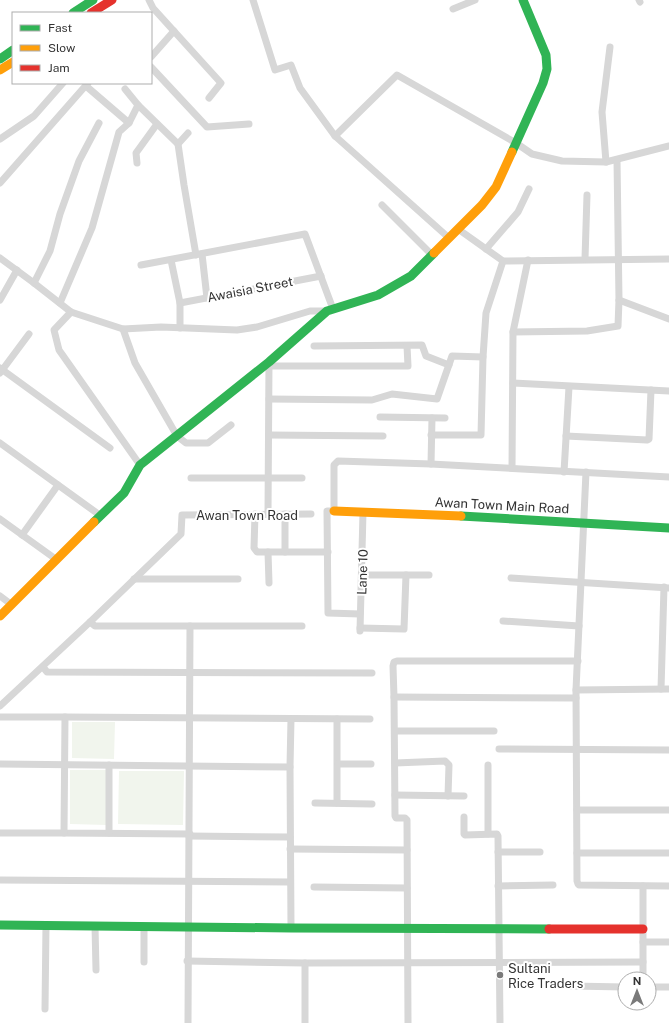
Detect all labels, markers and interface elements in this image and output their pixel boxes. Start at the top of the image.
legend [12,12,152,84]
text: Fast [48,21,73,35]
text: Slow [48,41,76,55]
text: Jam [48,61,70,75]
street label: Awaisia Street [206,274,294,305]
street label: Awan Town Main Road [434,494,570,517]
street label: Awan Town Road [196,508,298,523]
street label: Lane 10 [354,549,371,595]
place label: Sultani Rice Traders [508,961,583,991]
marker: Sultani Rice Traders [495,970,505,980]
north arrow [617,971,657,1011]
text: N [633,975,641,987]

